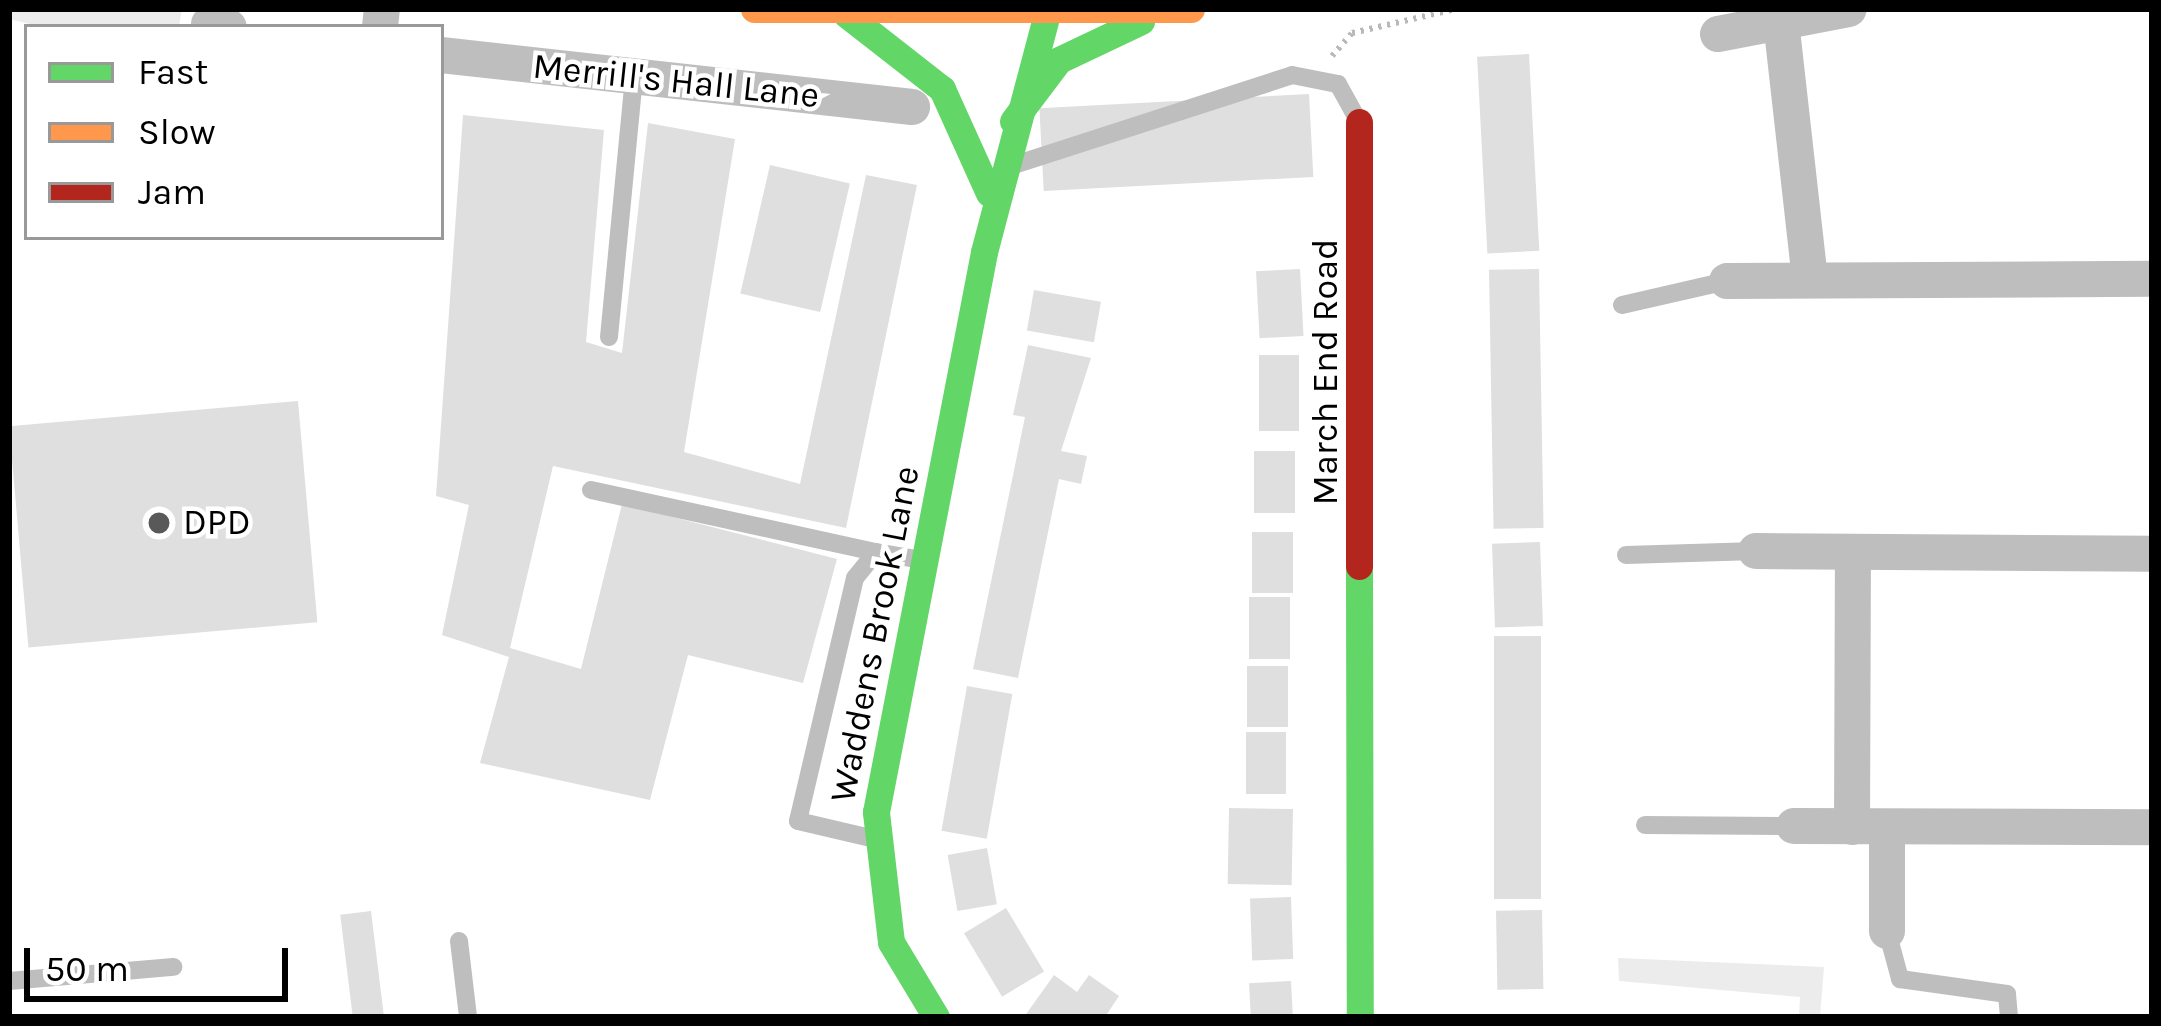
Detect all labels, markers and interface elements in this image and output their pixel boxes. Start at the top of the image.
legend [24,24,444,240]
street label: Merrill's Hall Lane [531,44,821,118]
text: Fast [138,51,208,93]
text: Slow [138,111,216,153]
text: Jam [138,171,206,213]
street label: March End Road [1304,239,1348,505]
street label: Waddens Brook Lane [821,462,929,806]
place label: DPD [183,501,250,545]
marker: DPD [146,510,172,536]
scale bar [30,924,294,998]
text: 50 m [45,948,129,990]

